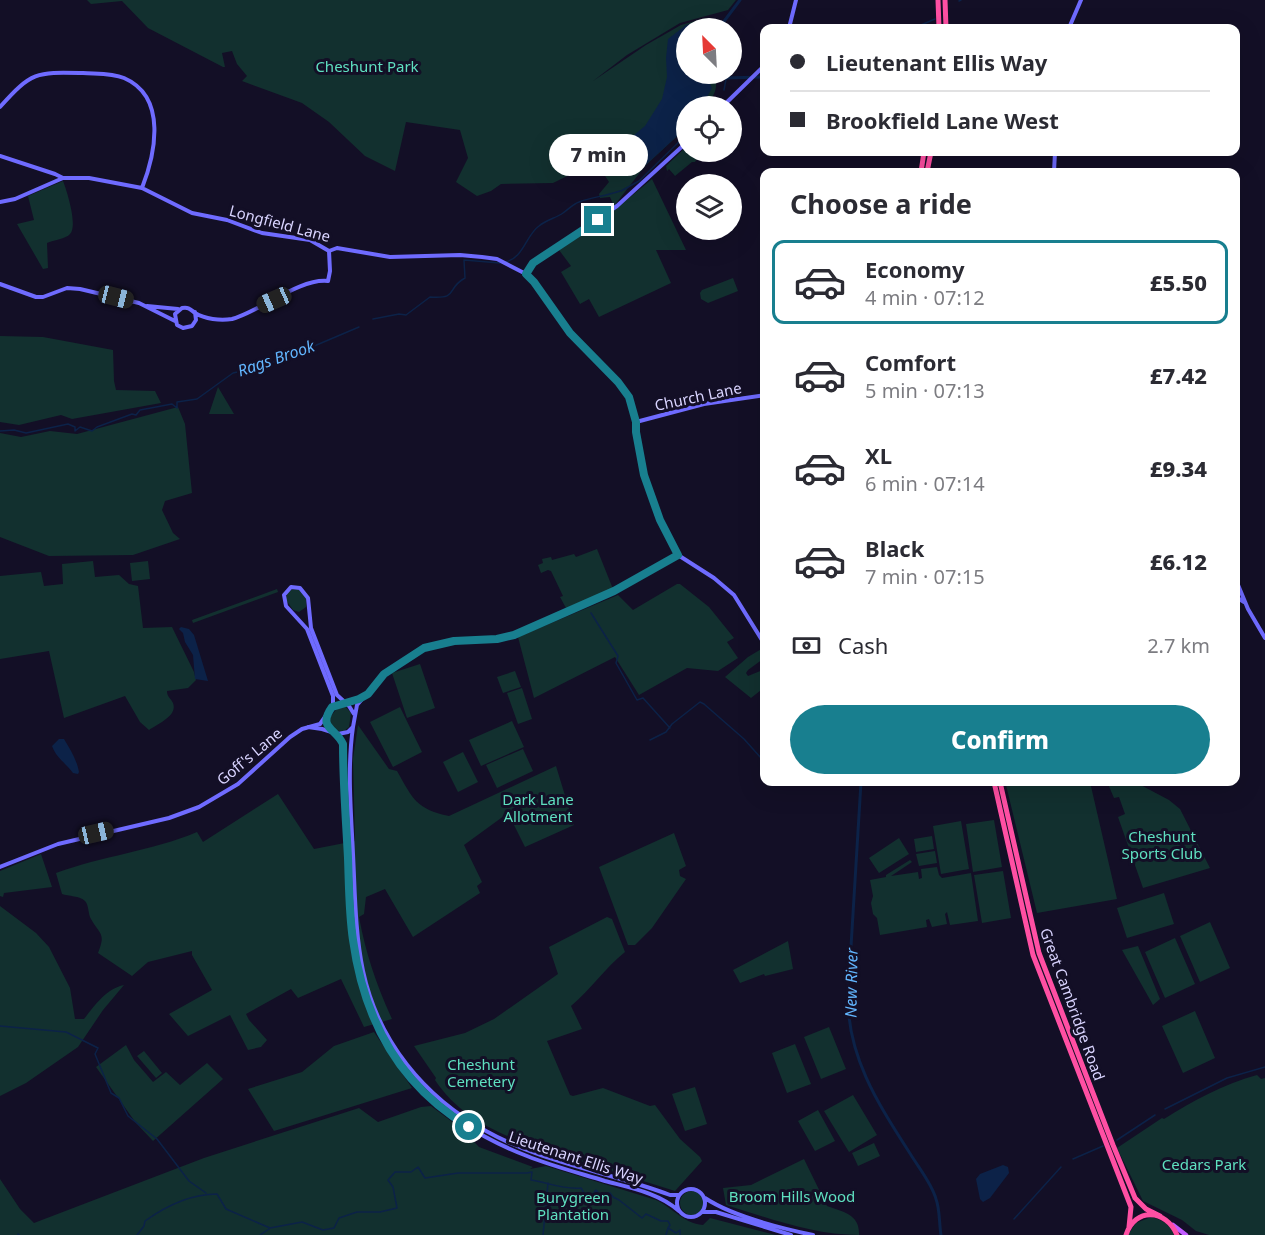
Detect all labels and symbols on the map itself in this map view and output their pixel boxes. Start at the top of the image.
north arrow [676,18,742,84]
park label: Cheshunt Park [315,56,419,76]
callout: 7 min [548,133,648,175]
street label: Longfield Lane [227,200,333,246]
route end [584,206,611,233]
car [96,284,136,310]
car [254,284,294,316]
water label: Rags Brook [235,334,319,381]
street label: Church Lane [653,377,743,415]
street label: Goff's Lane [212,723,286,789]
park label: Dark Lane Allotment [502,789,574,826]
car [76,820,116,846]
park label: Cheshunt Sports Club [1121,826,1203,863]
street label: Great Cambridge Road [1036,925,1110,1083]
water label: New River [839,947,863,1018]
park label: Cheshunt Cemetery [447,1054,515,1091]
route start [455,1113,482,1140]
street label: Lieutenant Ellis Way [506,1126,646,1188]
park label: Cedars Park [1162,1154,1246,1174]
park label: Broom Hills Wood [729,1186,855,1206]
park label: Burygreen Plantation [536,1187,610,1224]

